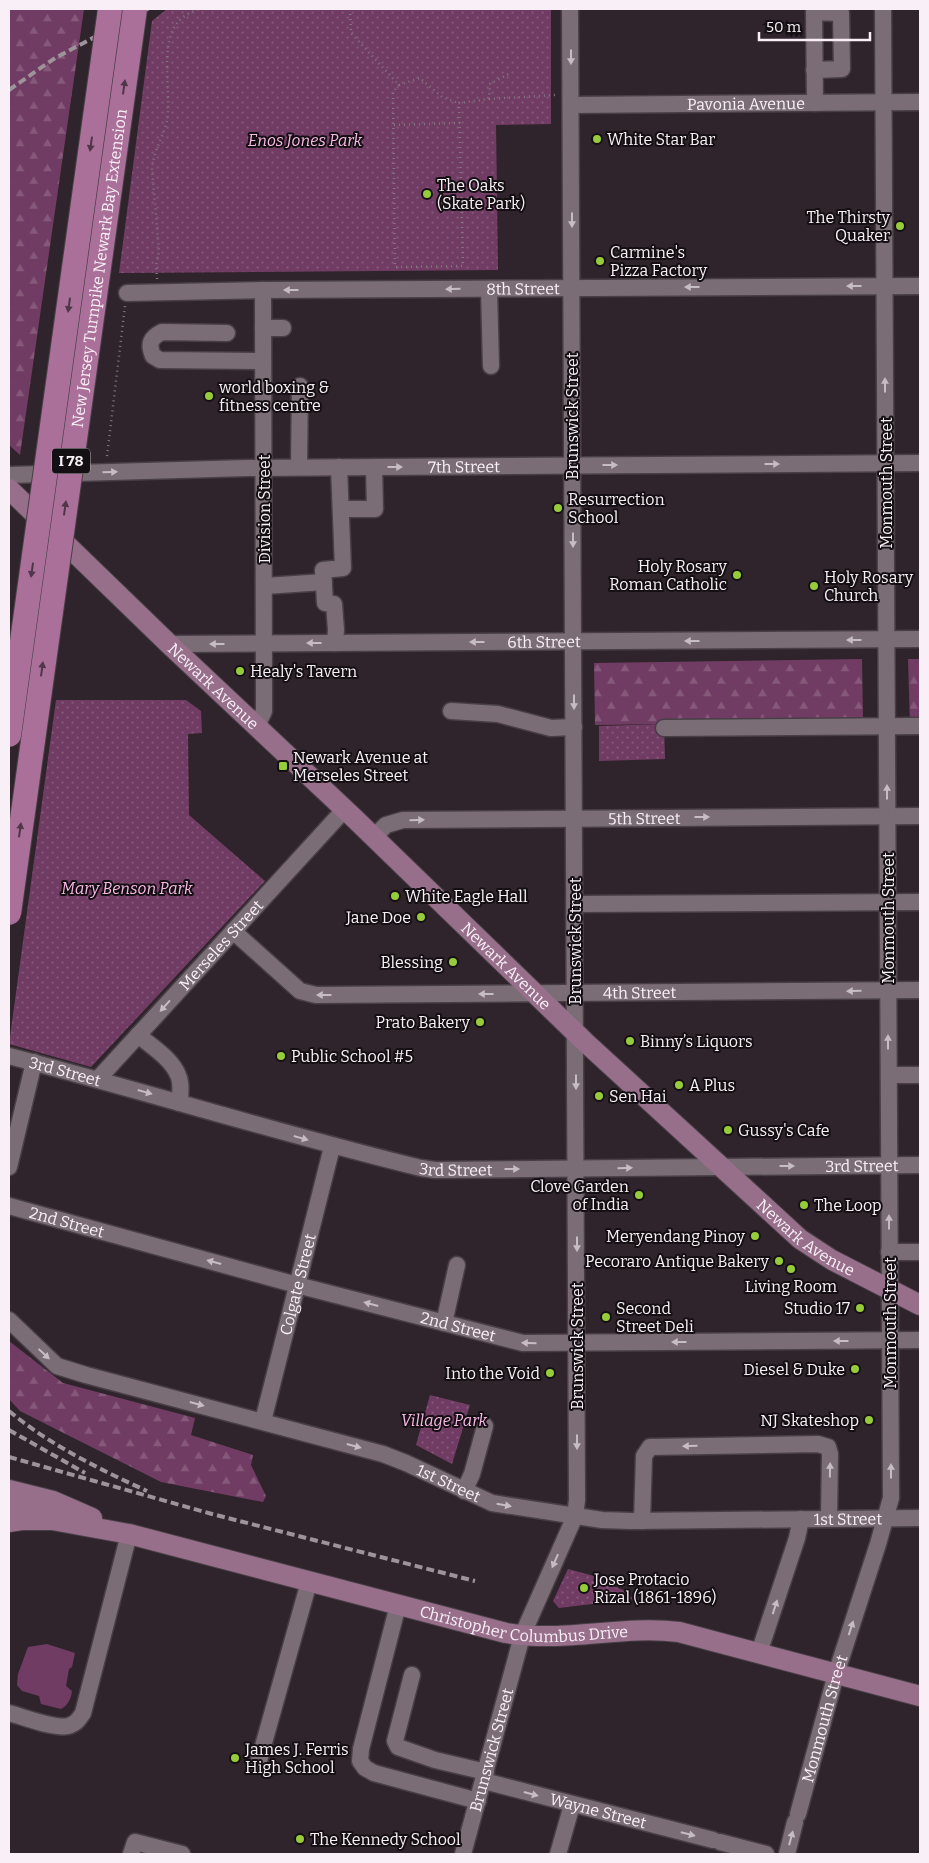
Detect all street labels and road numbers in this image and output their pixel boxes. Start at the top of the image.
street label: Pavonia Avenue [687,93,805,114]
street label: New Jersey Turnpike Newark Bay Extension [67,108,130,429]
street label: 8th Street [486,279,560,298]
street label: Brunswick Street [563,352,582,480]
street label: Monmouth Street [877,417,896,549]
road number: I 78 [52,448,90,474]
street label: Division Street [255,454,274,563]
street label: 7th Street [428,457,500,476]
street label: 6th Street [507,632,581,651]
street label: Newark Avenue [164,639,263,733]
street label: 5th Street [608,808,681,828]
street label: Monmouth Street [879,852,898,984]
street label: Brunswick Street [566,877,585,1005]
street label: Merseles Street [175,896,267,994]
street label: Newark Avenue [458,918,555,1013]
street label: 4th Street [603,983,677,1002]
street label: 3rd Street [27,1052,103,1090]
street label: 3rd Street [825,1156,899,1175]
street label: 3rd Street [418,1158,493,1180]
street label: Newark Avenue [753,1195,858,1280]
street label: 2nd Street [27,1203,107,1241]
street label: Colgate Street [276,1231,319,1337]
street label: Monmouth Street [881,1257,900,1389]
street label: Brunswick Street [568,1282,587,1410]
street label: 2nd Street [419,1308,498,1345]
street label: 1st Street [414,1460,484,1506]
street label: 1st Street [814,1509,882,1529]
street label: Christopher Columbus Drive [418,1601,628,1646]
street label: Monmouth Street [798,1652,851,1785]
street label: Brunswick Street [465,1686,517,1814]
street label: Wayne Street [548,1789,649,1832]

